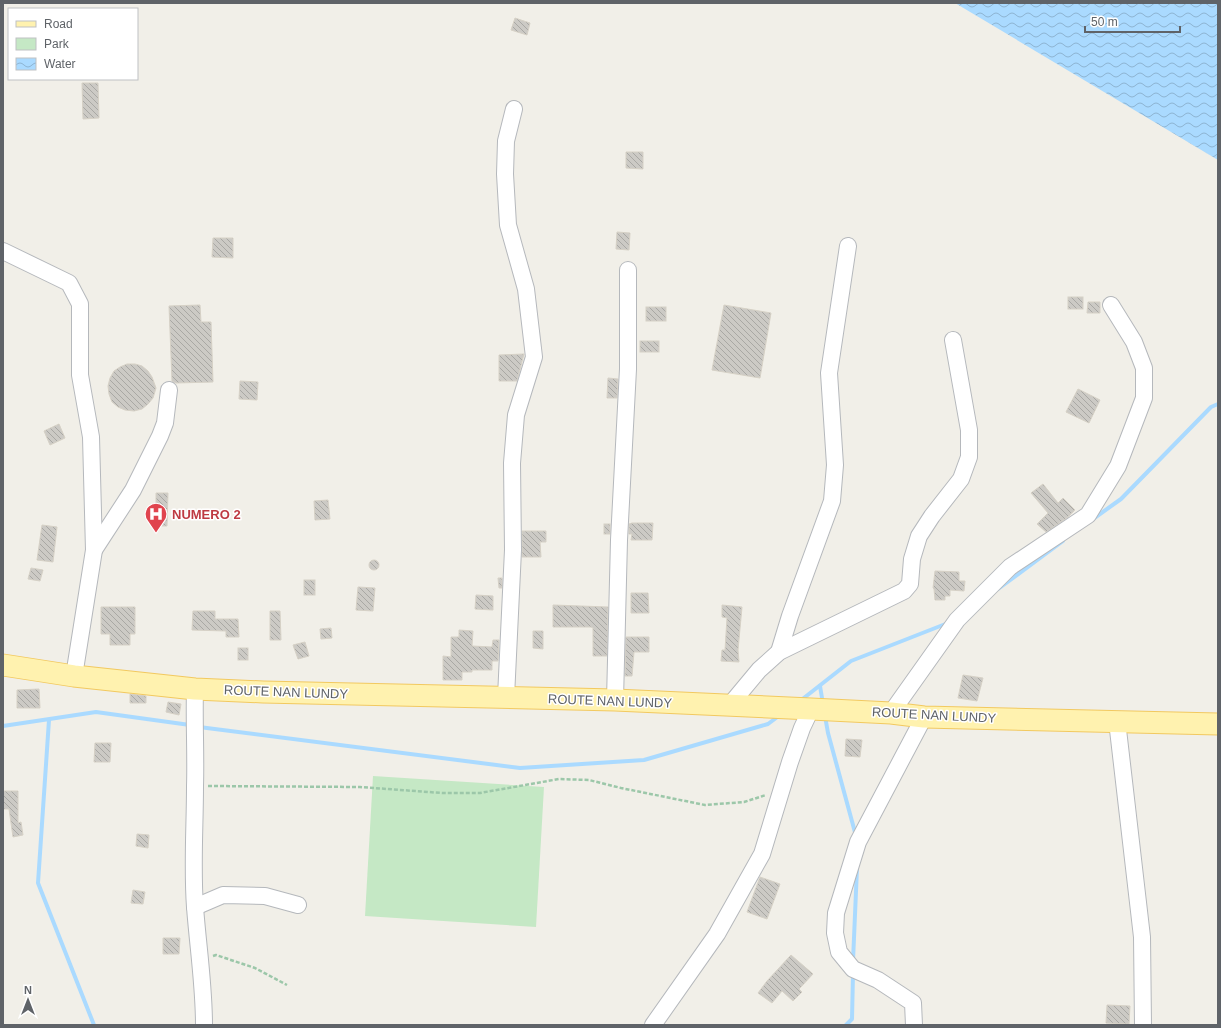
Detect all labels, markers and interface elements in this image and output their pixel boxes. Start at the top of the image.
legend [8,8,138,80]
scale bar [1085,8,1180,34]
text: 50 m [1091,15,1118,29]
text: Road [44,17,73,31]
text: Park [44,37,70,51]
text: Water [44,57,76,71]
hospital icon: NUMERO 2 [143,501,169,534]
place label: NUMERO 2 [172,507,241,522]
street label: ROUTE NAN LUNDY [224,682,349,702]
street label: ROUTE NAN LUNDY [548,691,673,711]
street label: ROUTE NAN LUNDY [872,704,997,726]
north arrow [8,980,48,1020]
text: N [24,984,32,996]

